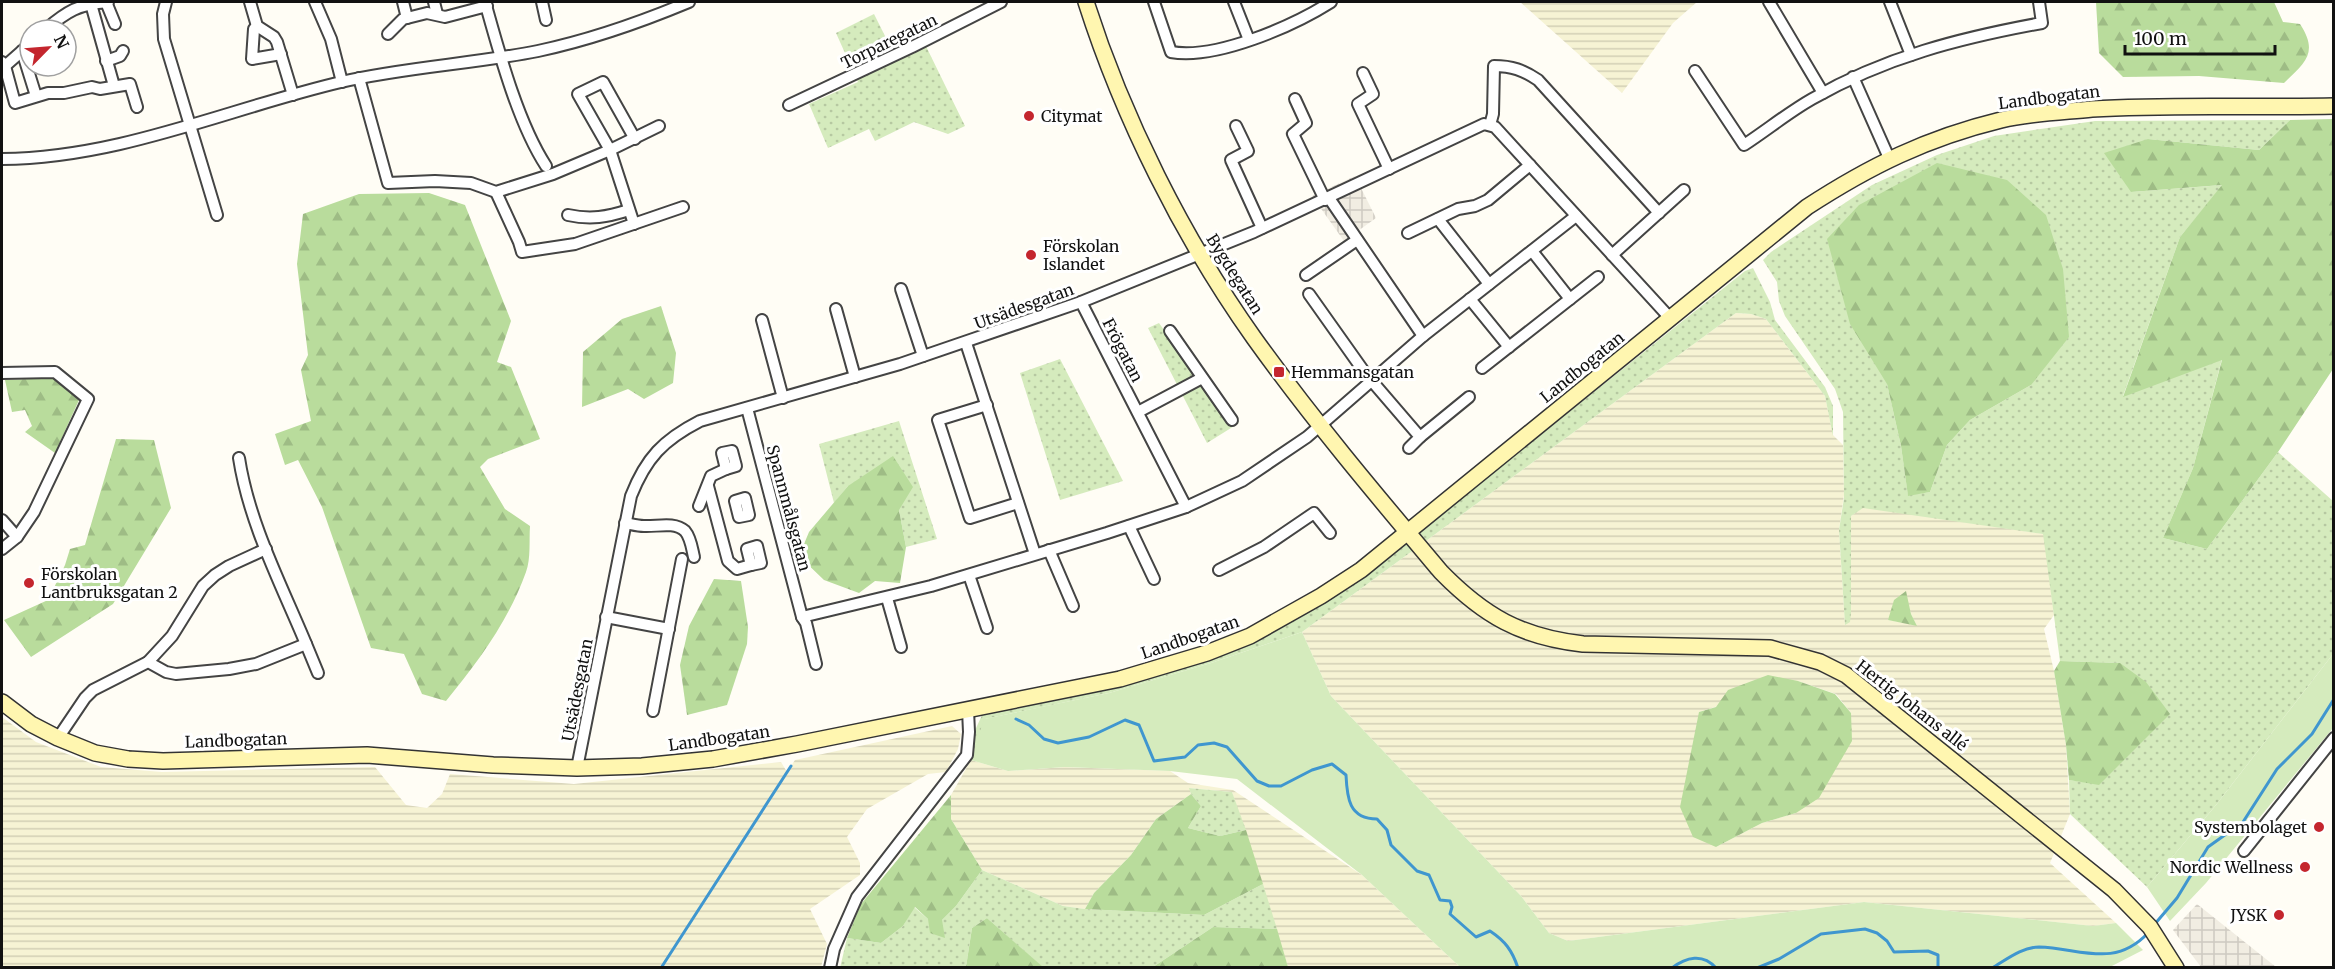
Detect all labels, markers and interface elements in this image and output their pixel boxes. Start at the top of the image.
street label: Torparegatan [838,9,941,73]
north arrow [18,18,78,78]
scale bar [2125,18,2275,56]
text: 100 m [2134,27,2187,50]
text: N [50,32,73,52]
street label: Landbogatan [1997,81,2101,113]
place label: Citymat [1041,106,1103,126]
marker: Citymat [1022,109,1036,123]
street label: Bygdegatan [1202,230,1268,318]
place label: Förskolan Islandet [1043,236,1120,274]
marker: Förskolan Islandet [1024,248,1038,262]
street label: Utsädesgatan [972,279,1077,333]
street label: Frögatan [1098,315,1148,386]
street label: Landbogatan [1536,327,1628,407]
place label: Hemmansgatan [1291,362,1415,382]
marker: Hemmansgatan [1272,365,1286,379]
street label: Spannmålsgatan [763,443,816,574]
place label: Förskolan Lantbruksgatan 2 [41,564,178,602]
marker: Förskolan Lantbruksgatan 2 [22,576,36,590]
street label: Landbogatan [1138,611,1242,663]
street label: Utsädesgatan [557,637,597,743]
street label: Hertig Johans allé [1852,655,1972,755]
street label: Landbogatan [667,721,771,755]
street label: Landbogatan [185,728,288,752]
place label: Systembolaget [2194,817,2308,837]
marker: Systembolaget [2312,820,2326,834]
place label: Nordic Wellness [2170,857,2293,877]
marker: Nordic Wellness [2298,860,2312,874]
place label: JYSK [2229,905,2268,925]
marker: JYSK [2272,908,2286,922]

